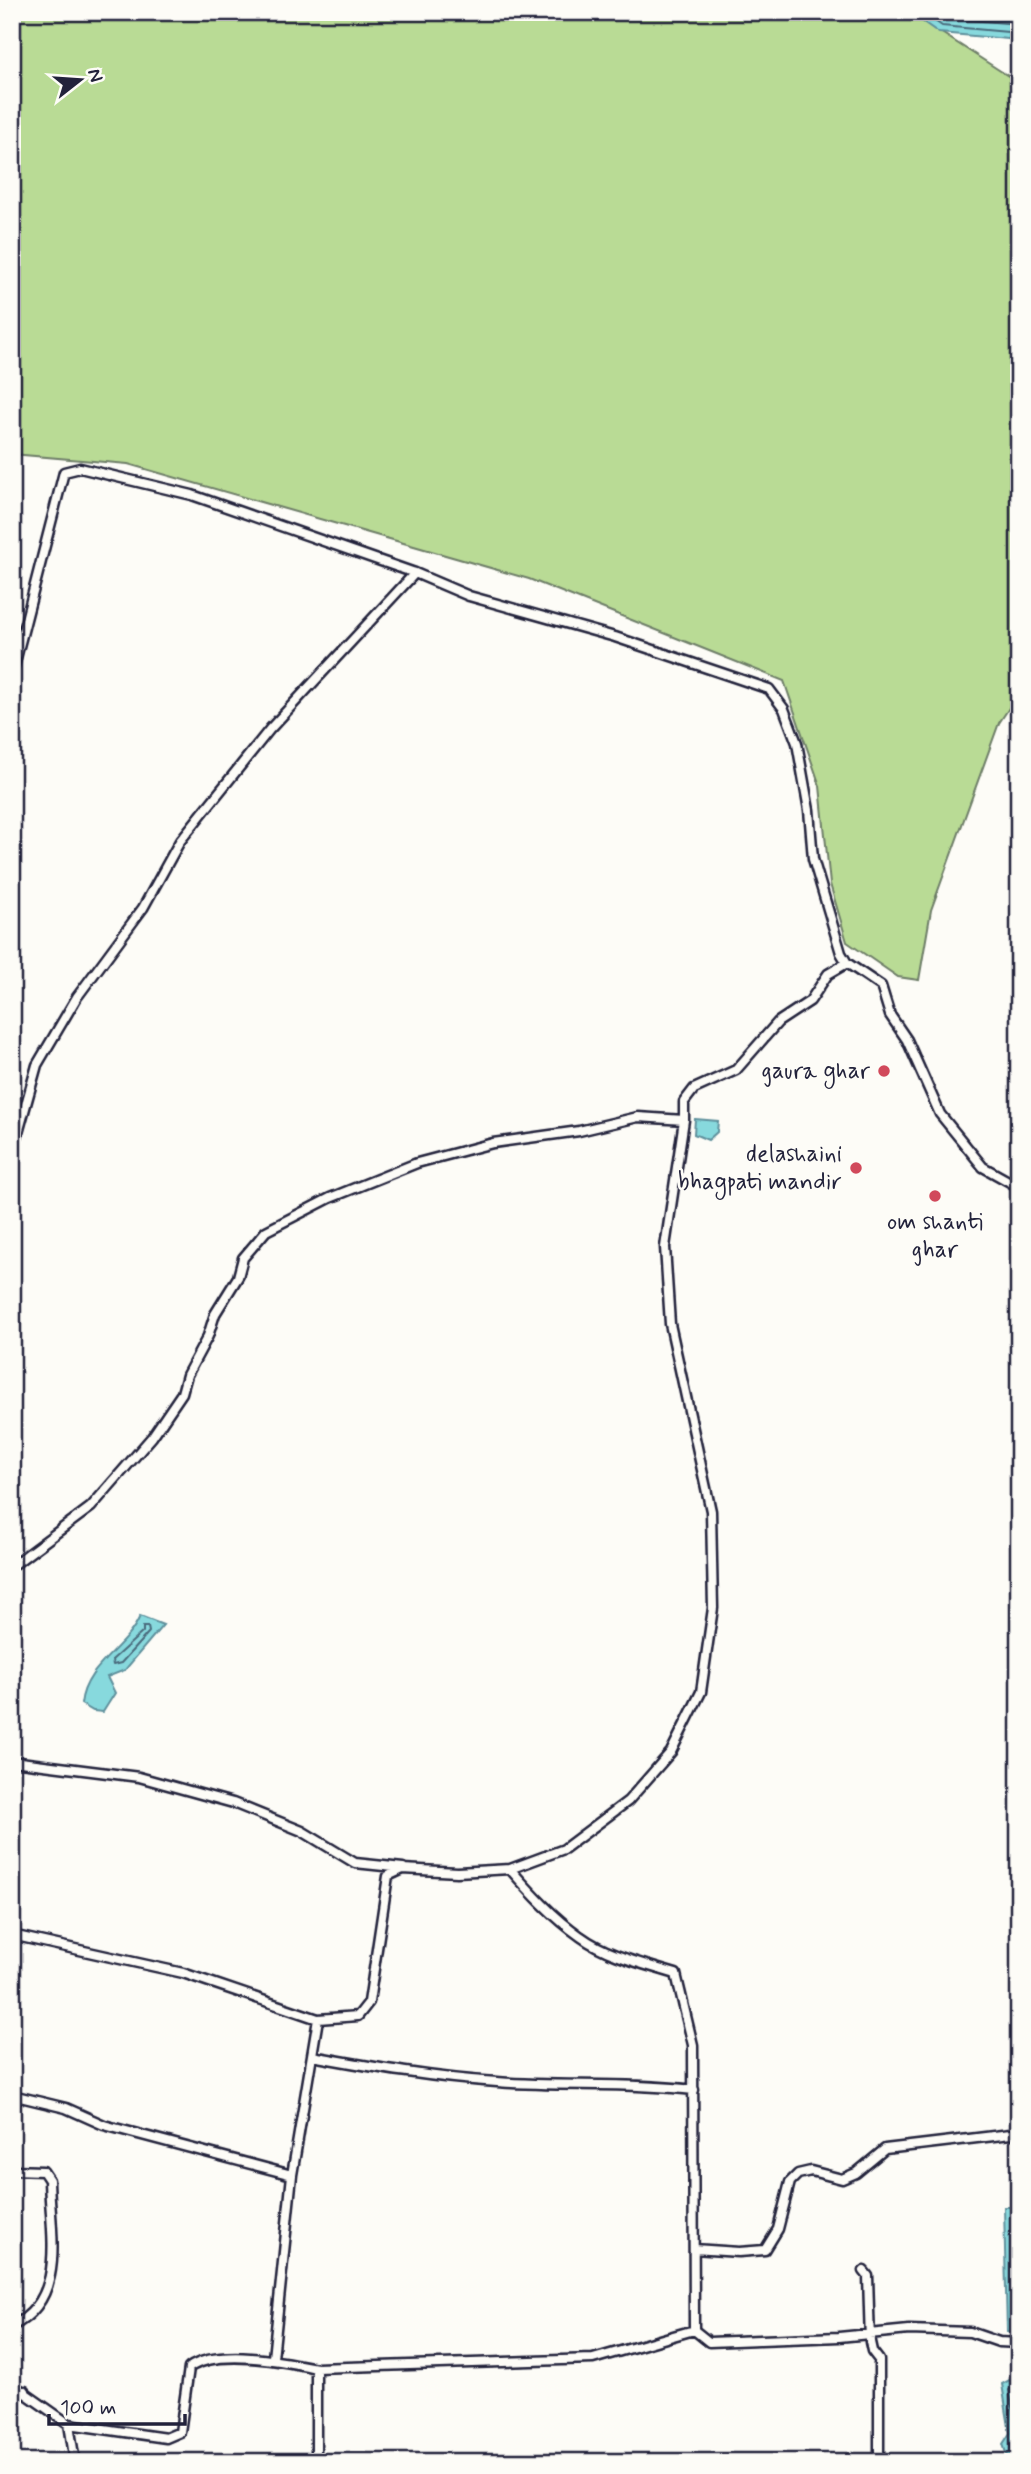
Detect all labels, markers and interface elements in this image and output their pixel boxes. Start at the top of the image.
north arrow [46,46,116,116]
text: N [81,66,109,85]
place label: gaura ghar [761,1056,870,1089]
marker: gaura ghar [876,1063,892,1079]
place label: delashaini bhagpati mandir [678,1139,842,1200]
marker: delashaini bhagpati mandir [848,1160,864,1176]
marker: om shanti ghar [927,1188,943,1204]
place label: om shanti ghar [887,1207,983,1266]
scale bar [49,2383,186,2427]
text: 100 m [60,2394,116,2422]

